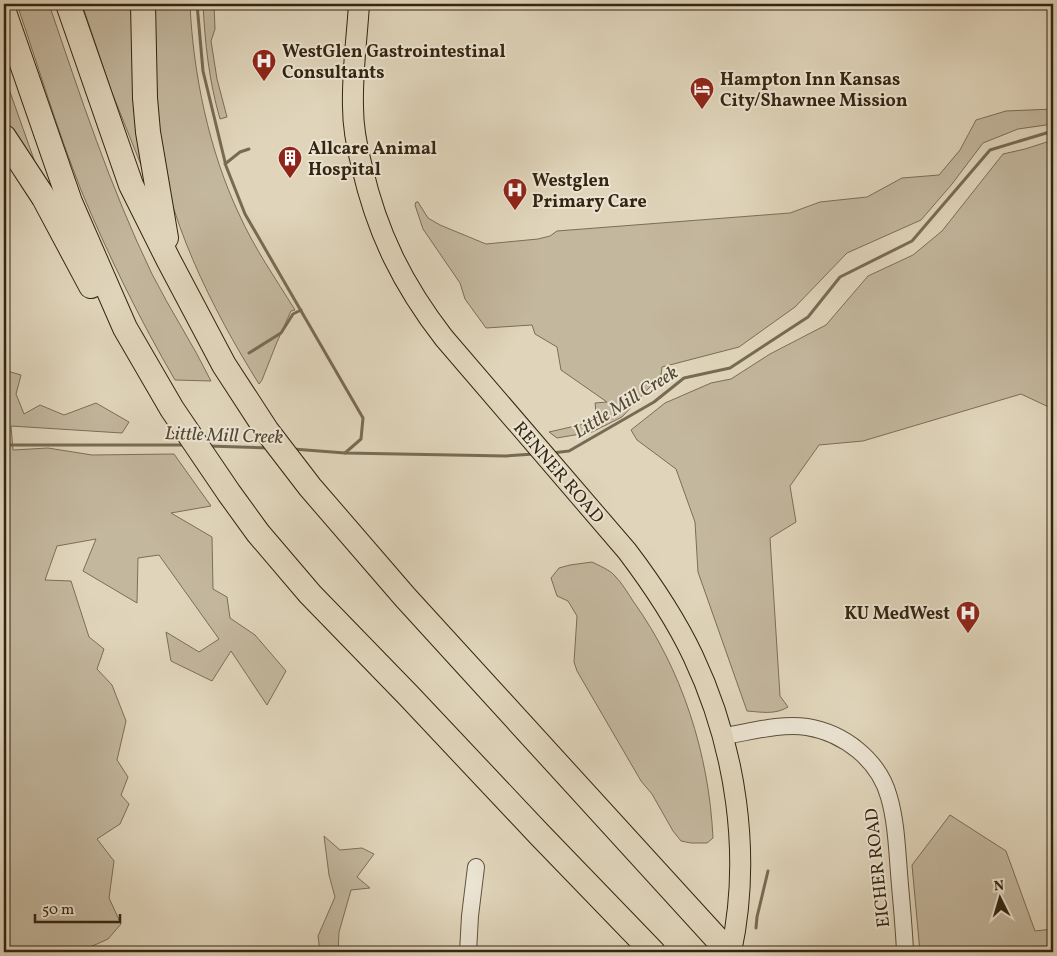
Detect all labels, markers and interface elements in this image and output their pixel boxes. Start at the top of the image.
place label: WestGlen Gastrointestinal Consultants [282,40,506,86]
hospital icon: WestGlen Gastrointestinal Consultants [251,48,277,82]
place label: Hampton Inn Kansas City/Shawnee Mission [720,68,908,114]
hotel icon: Hampton Inn Kansas City/Shawnee Mission [689,76,715,110]
place label: Allcare Animal Hospital [308,137,437,183]
building icon: Allcare Animal Hospital [277,145,303,179]
place label: Westglen Primary Care [532,169,647,215]
hospital icon: Westglen Primary Care [502,177,528,211]
water label: Little Mill Creek [569,360,684,445]
street label: RENNER ROAD [507,417,609,529]
water label: Little Mill Creek [164,421,284,451]
hospital icon: KU MedWest [955,600,981,634]
place label: KU MedWest [844,602,950,627]
street label: EICHER ROAD [860,807,897,929]
north arrow [974,874,1024,924]
text: N [993,877,1005,896]
scale bar [35,891,120,923]
text: 50 m [42,900,74,921]

